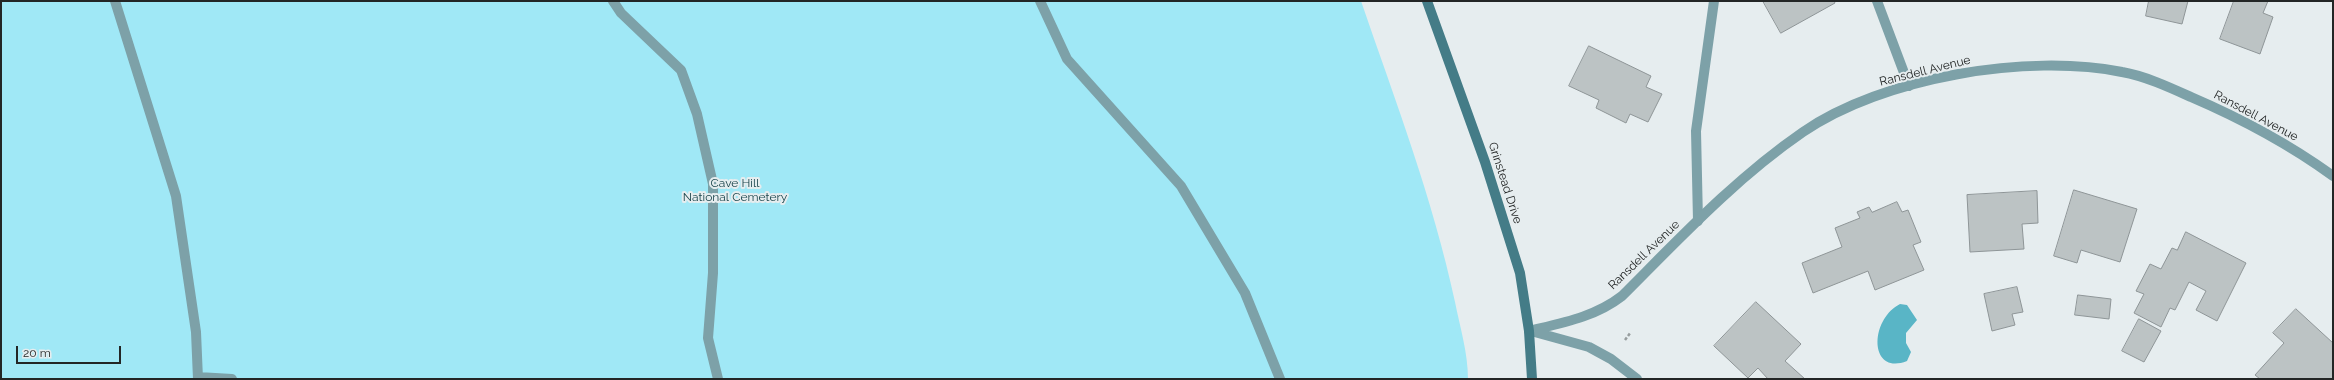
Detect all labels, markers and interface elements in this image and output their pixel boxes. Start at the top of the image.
street label: Ransdell Avenue [1878,53,1972,89]
street label: Ransdell Avenue [2211,88,2301,144]
street label: Grinstead Drive [1485,140,1525,226]
park label: Cave Hill National Cemetery [683,176,787,204]
street label: Ransdell Avenue [1605,217,1683,293]
scale bar [18,338,123,364]
text: 20 m [23,346,51,360]

